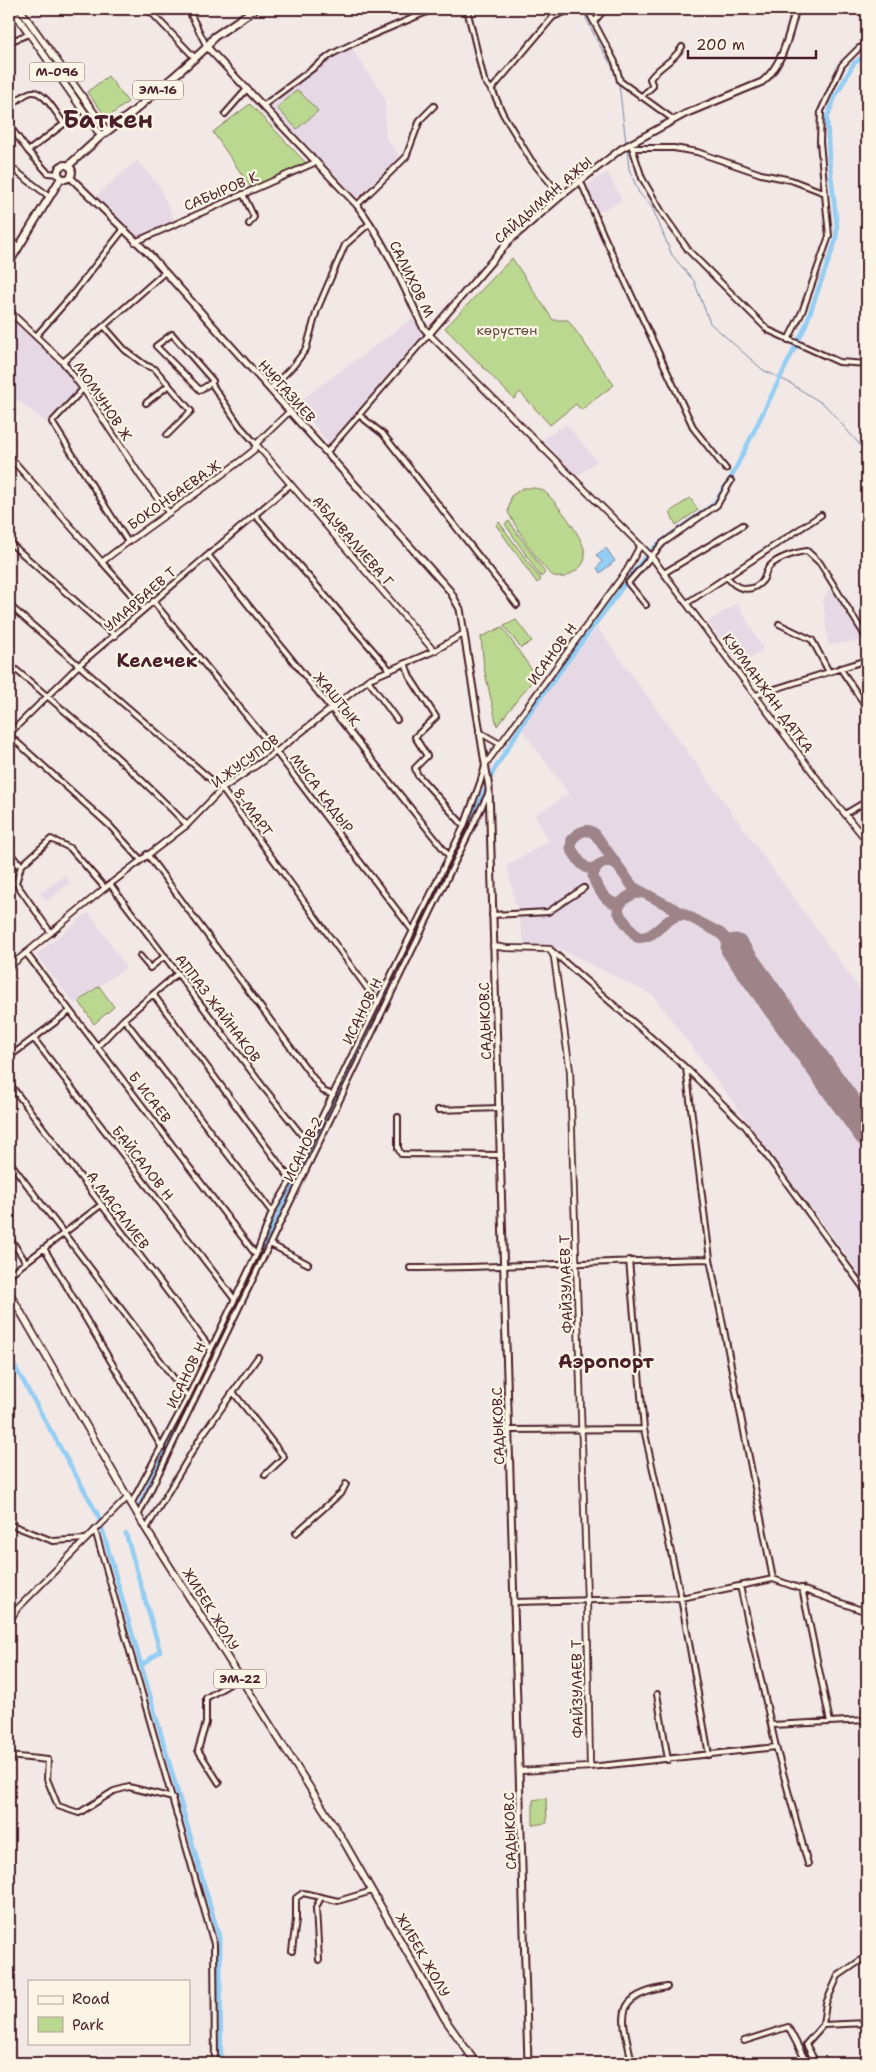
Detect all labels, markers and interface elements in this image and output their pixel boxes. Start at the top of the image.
scale bar [688,28,816,60]
text: 200 m [696,35,745,55]
road number: М-096 [30,62,84,82]
road number: ЭМ-16 [133,80,183,100]
district label: Баткен [63,104,153,136]
street label: САЙДЫМАН АЖЫ [490,153,596,247]
street label: САБЫРОВ К [181,167,261,215]
street label: САЛИХОВ М [386,237,439,321]
park label: көрүстөн [477,321,538,339]
street label: НУРГАЗИЕВ [254,356,320,426]
street label: МОМУНОВ Ж [70,358,136,445]
street label: БОКОНБАЕВА.Ж [124,456,225,534]
street label: АБДУВАЛИЕВА Г [309,492,398,591]
street label: УМАРБАЕВ Т [100,562,180,635]
street label: ИСАНОВ Н [524,620,580,688]
street label: КУРМАНЖАН ДАТКА [719,630,817,756]
district label: Келечек [116,648,198,673]
street label: ЖАШТЫК [310,668,364,730]
street label: И.ЖУСУПОВ [208,730,282,792]
street label: МУСА КАДЫР [286,750,358,836]
street label: 8-МАРТ [229,784,277,840]
street label: АППАЗ ЖАЙНАКОВ [171,950,265,1066]
street label: ИСАНОВ Н [338,975,386,1047]
street label: САДЫКОВ.С [475,982,495,1060]
street label: Б ИСАЕВ [125,1068,175,1126]
street label: ИСАНОВ-2 [279,1113,327,1185]
street label: БАЙСАЛОВ Н [108,1122,178,1204]
street label: А МАСАЛИЕВ [83,1167,153,1253]
street label: ФАЙЗУЛАЕВ Т [555,1234,577,1334]
street label: ИСАНОВ Н [162,1339,210,1411]
district label: Аэропорт [558,1349,655,1374]
street label: САДЫКОВ.С [488,1387,508,1465]
street label: ЖИБЕК ЖОЛУ [179,1564,243,1654]
street label: ФАЙЗУЛАЕВ Т [567,1639,587,1739]
road number: ЭМ-22 [214,1670,266,1688]
street label: САДЫКОВ.С [500,1792,520,1870]
street label: ЖИБЕК ЖОЛУ [392,1910,454,2000]
legend [28,1980,190,2044]
text: Road [72,1989,110,2009]
text: Park [72,2015,104,2035]

